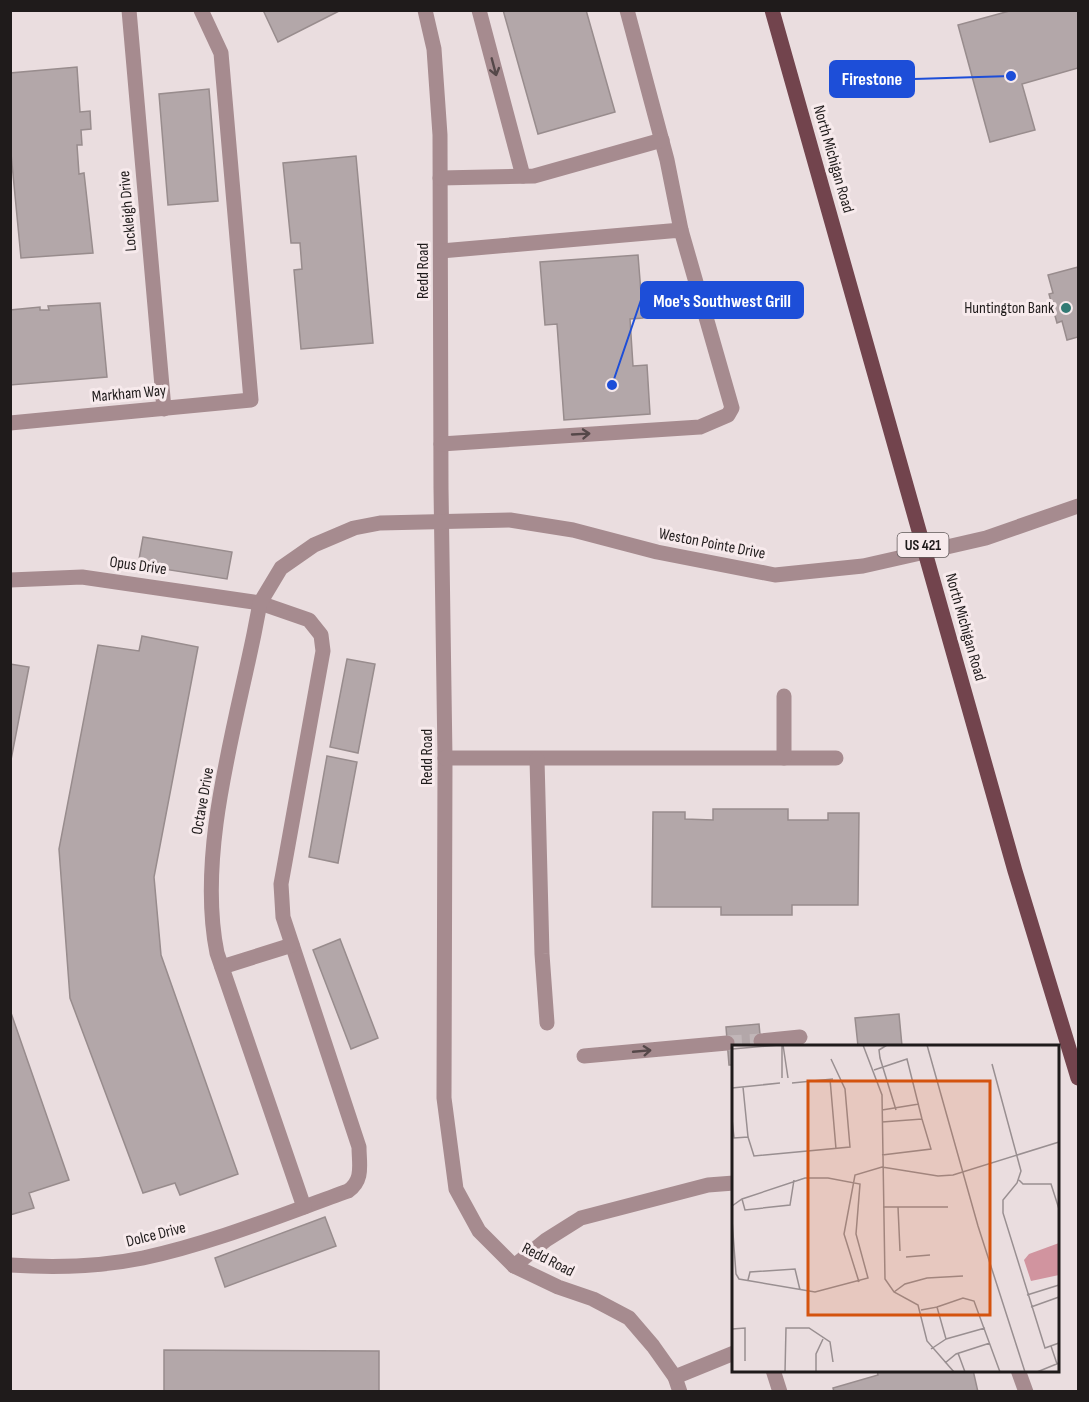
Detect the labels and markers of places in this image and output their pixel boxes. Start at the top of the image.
callout: Firestone [830,61,914,97]
callout: Moe's Southwest Grill [641,282,803,318]
place label: Huntington Bank [964,299,1054,318]
marker: Huntington Bank [1059,301,1073,315]

